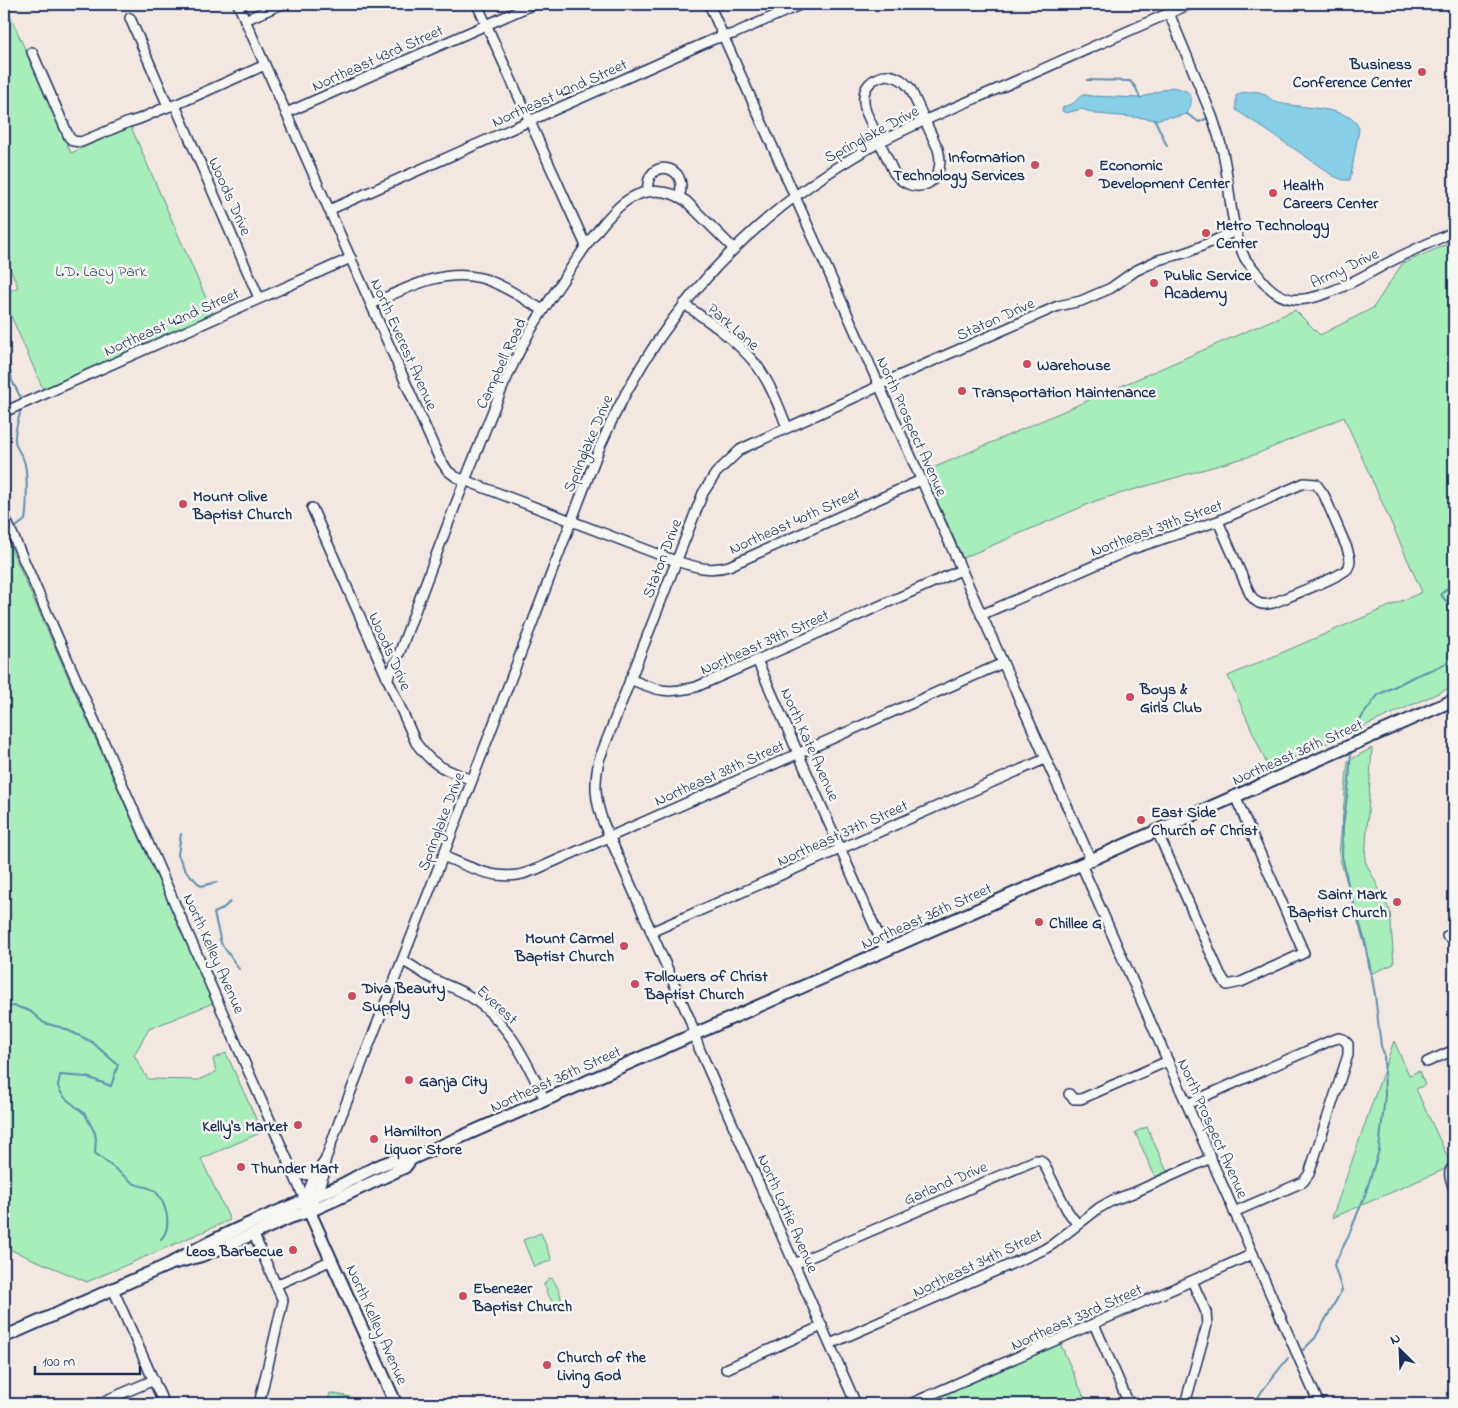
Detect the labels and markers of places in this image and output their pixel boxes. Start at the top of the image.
place label: Business Conference Center [1293,53,1413,95]
marker: Business Conference Center [1416,66,1428,78]
place label: Information Technology Services [893,146,1025,189]
place label: Economic Development Center [1098,154,1231,196]
marker: Information Technology Services [1029,159,1041,171]
marker: Economic Development Center [1083,167,1095,179]
place label: Health Careers Center [1283,174,1379,216]
marker: Health Careers Center [1267,187,1279,199]
place label: Metro Technology Center [1216,214,1330,256]
marker: Metro Technology Center [1200,227,1212,239]
place label: Public Service Academy [1164,264,1253,307]
marker: Public Service Academy [1148,277,1160,289]
place label: Warehouse [1037,354,1111,378]
marker: Warehouse [1021,358,1033,370]
place label: Transportation Maintenance [972,381,1156,405]
marker: Transportation Maintenance [956,385,968,397]
place label: Mount Olive Baptist Church [192,485,292,527]
marker: Mount Olive Baptist Church [177,498,189,510]
place label: Boys & Girls Club [1139,678,1202,720]
marker: Boys & Girls Club [1124,691,1136,703]
place label: East Side Church of Christ [1151,801,1258,843]
marker: East Side Church of Christ [1135,814,1147,826]
place label: Saint Mark Baptist Church [1287,883,1388,925]
marker: Saint Mark Baptist Church [1391,896,1403,908]
place label: Chillee G [1049,912,1102,936]
marker: Chillee G [1033,916,1045,928]
place label: Mount Carmel Baptist Church [514,927,614,969]
marker: Mount Carmel Baptist Church [618,940,630,952]
place label: Followers of Christ Baptist Church [644,965,768,1007]
place label: Diva Beauty Supply [361,977,445,1020]
marker: Followers of Christ Baptist Church [629,978,641,990]
marker: Diva Beauty Supply [346,990,358,1002]
place label: Ganja City [419,1070,487,1095]
marker: Ganja City [403,1074,415,1086]
place label: Kelly's Market [202,1115,289,1140]
marker: Kelly's Market [292,1119,304,1131]
place label: Hamilton Liquor Store [384,1120,463,1162]
marker: Hamilton Liquor Store [368,1133,380,1145]
place label: Thunder Mart [251,1157,339,1181]
marker: Thunder Mart [235,1161,247,1173]
place label: Leos Barbecue [186,1240,284,1264]
marker: Leos Barbecue [287,1244,299,1256]
place label: Ebenezer Baptist Church [472,1277,572,1319]
marker: Ebenezer Baptist Church [457,1290,469,1302]
place label: Church of the Living God [557,1346,647,1389]
marker: Church of the Living God [541,1359,553,1371]

